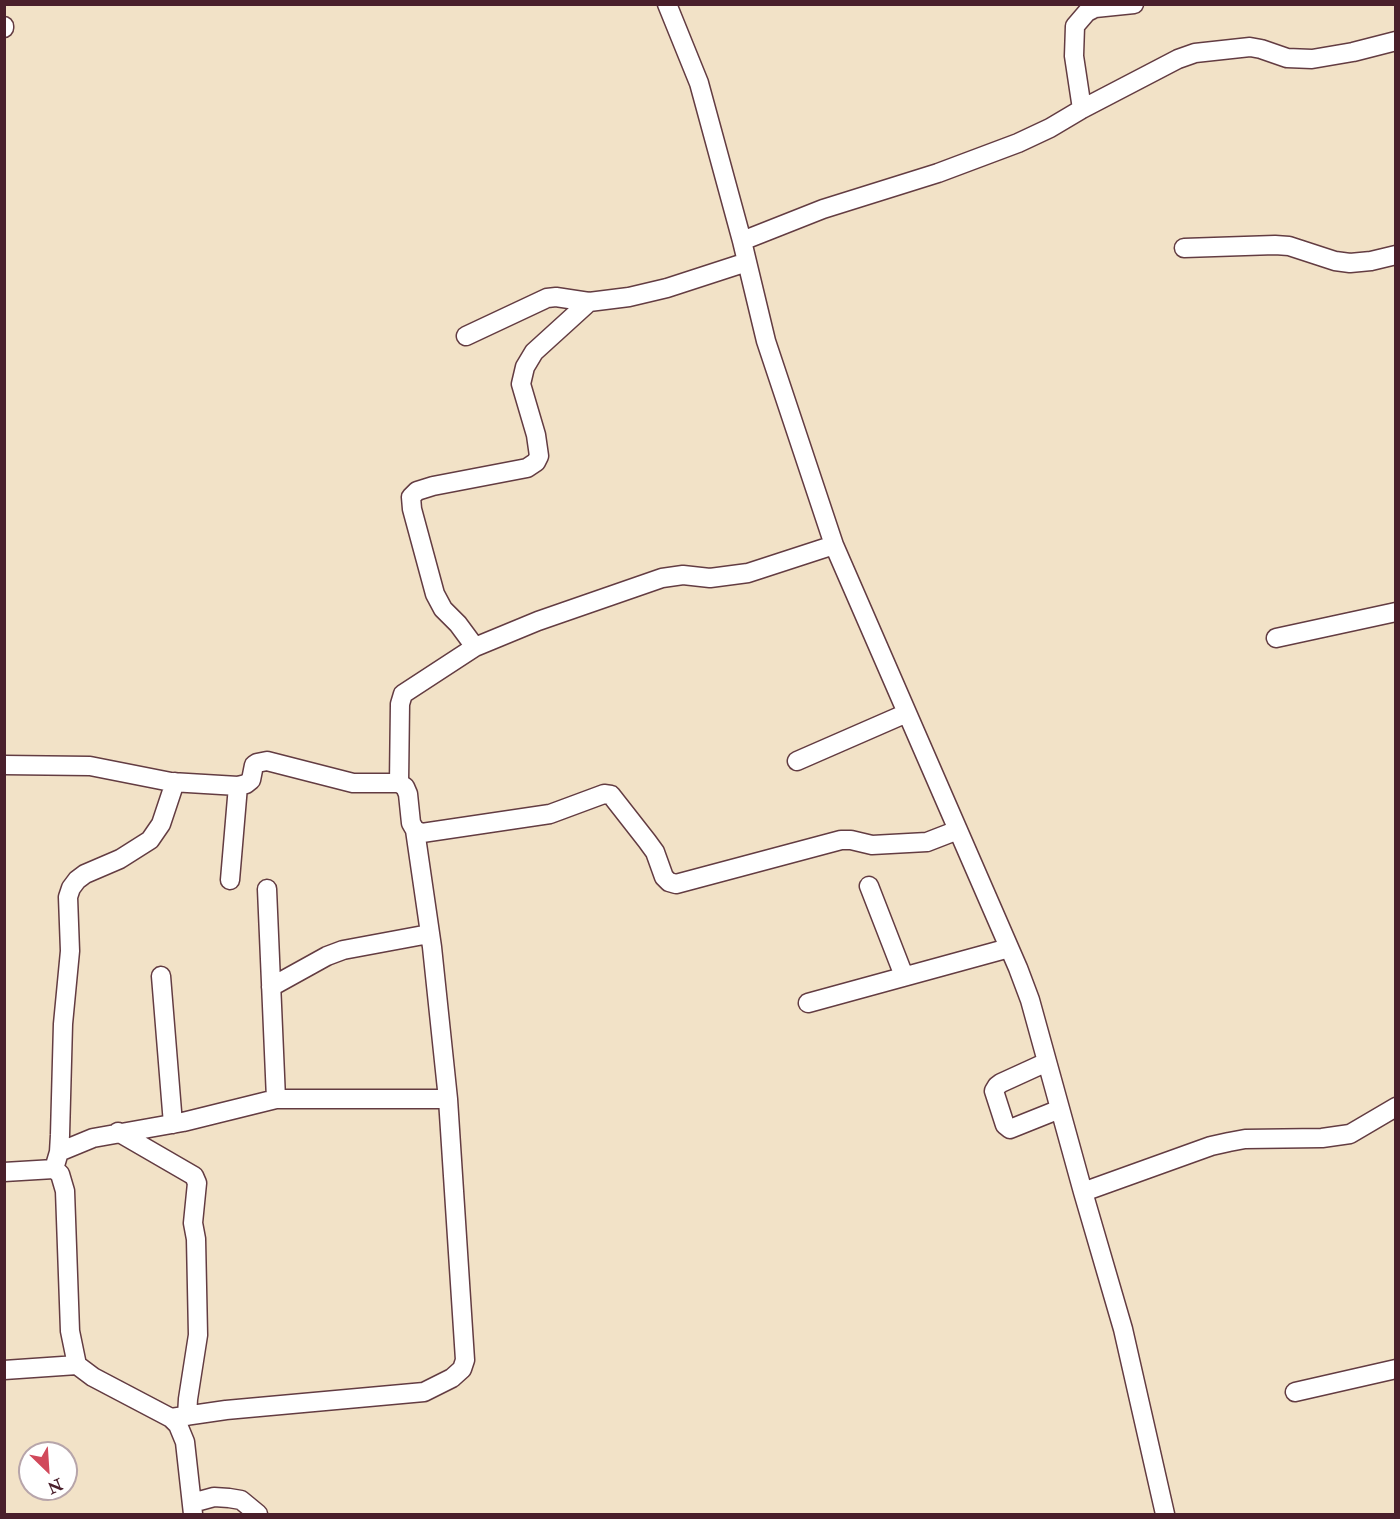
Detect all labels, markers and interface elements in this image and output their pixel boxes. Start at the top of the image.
north arrow [18,1441,78,1501]
text: N [44,1473,65,1498]

